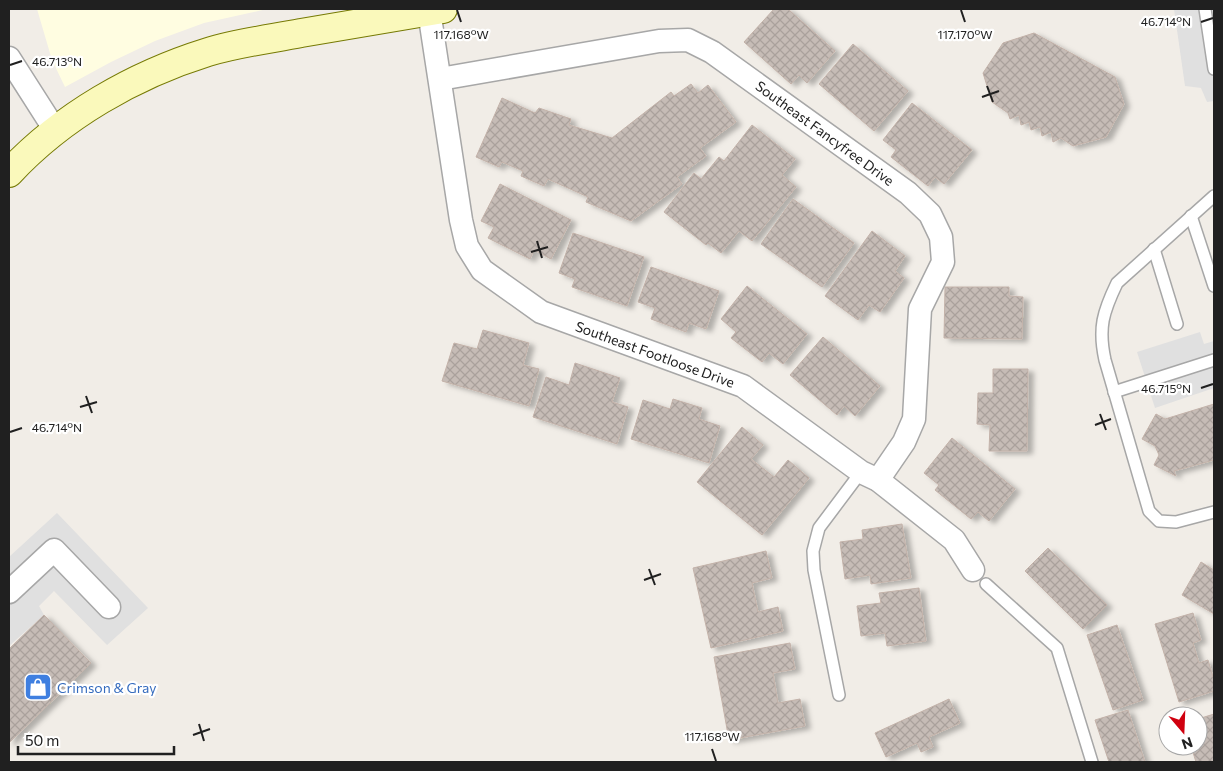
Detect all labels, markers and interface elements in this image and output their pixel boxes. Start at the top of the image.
text: 46.714°N [1141,14,1191,28]
text: 117.168°W [433,27,489,41]
text: 117.170°W [938,27,992,41]
text: 46.713°N [32,54,82,68]
street label: Southeast Fancyfree Drive [752,77,898,189]
street label: Southeast Footloose Drive [573,317,737,391]
text: 46.715°N [1141,381,1191,395]
text: 46.714°N [32,420,82,434]
shop icon: Crimson & Gray [23,672,53,702]
place label: Crimson & Gray [57,679,157,696]
north arrow [1158,706,1208,756]
scale bar [18,724,174,756]
text: 117.168°W [684,729,740,743]
text: 50 m [25,731,59,749]
text: N [1180,734,1195,754]

